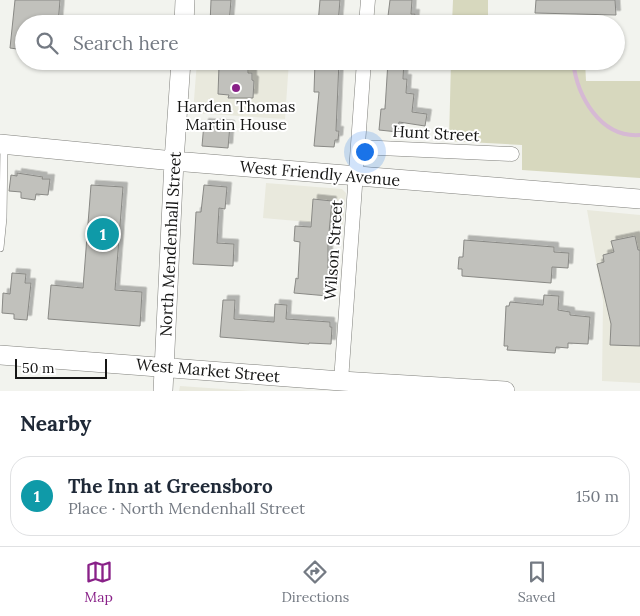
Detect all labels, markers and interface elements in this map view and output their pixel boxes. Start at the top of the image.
search box [15,15,625,70]
icon: search [33,29,61,57]
text: Search here [73,31,179,55]
marker: Harden Thomas Martin House [230,82,242,94]
place label: Harden Thomas Martin House [177,96,295,134]
street label: Hunt Street [392,121,481,145]
your location [352,139,378,165]
street label: North Mendenhall Street [155,150,185,337]
street label: West Friendly Avenue [239,156,401,190]
street label: Wilson Street [320,198,347,301]
pin: 1 [87,215,119,253]
street label: West Market Street [135,354,282,386]
scale bar [15,356,108,379]
text: 50 m [22,359,55,377]
text: Nearby [20,410,91,437]
text: The Inn at Greensboro [68,474,273,498]
text: 1 [34,486,40,506]
text: 150 m [576,486,619,506]
text: Place · North Mendenhall Street [68,498,305,518]
tab: Map [84,558,113,606]
tab: Directions [281,558,349,606]
tab: Saved [518,558,556,606]

